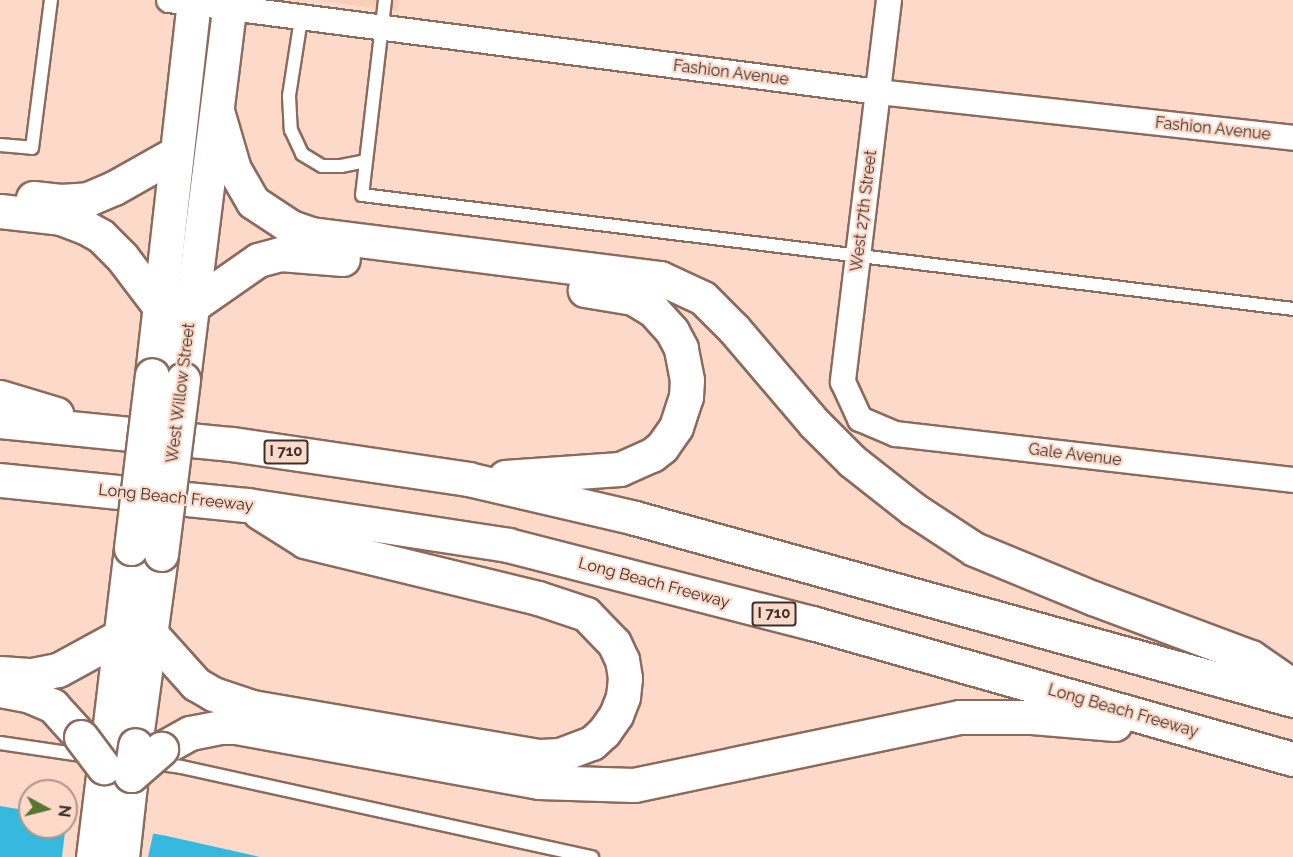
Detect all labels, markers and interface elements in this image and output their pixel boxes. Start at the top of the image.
street label: Fashion Avenue [672,56,790,90]
street label: Fashion Avenue [1154,113,1272,145]
street label: West 27th Street [847,149,881,273]
street label: West Willow Street [163,321,199,465]
road number: I 710 [264,440,308,464]
street label: Gale Avenue [1027,440,1123,470]
street label: Long Beach Freeway [98,480,254,516]
street label: Long Beach Freeway [576,554,732,612]
road number: I 710 [752,602,796,626]
street label: Long Beach Freeway [1046,680,1200,742]
north arrow [18,779,78,839]
text: N [54,804,75,818]

